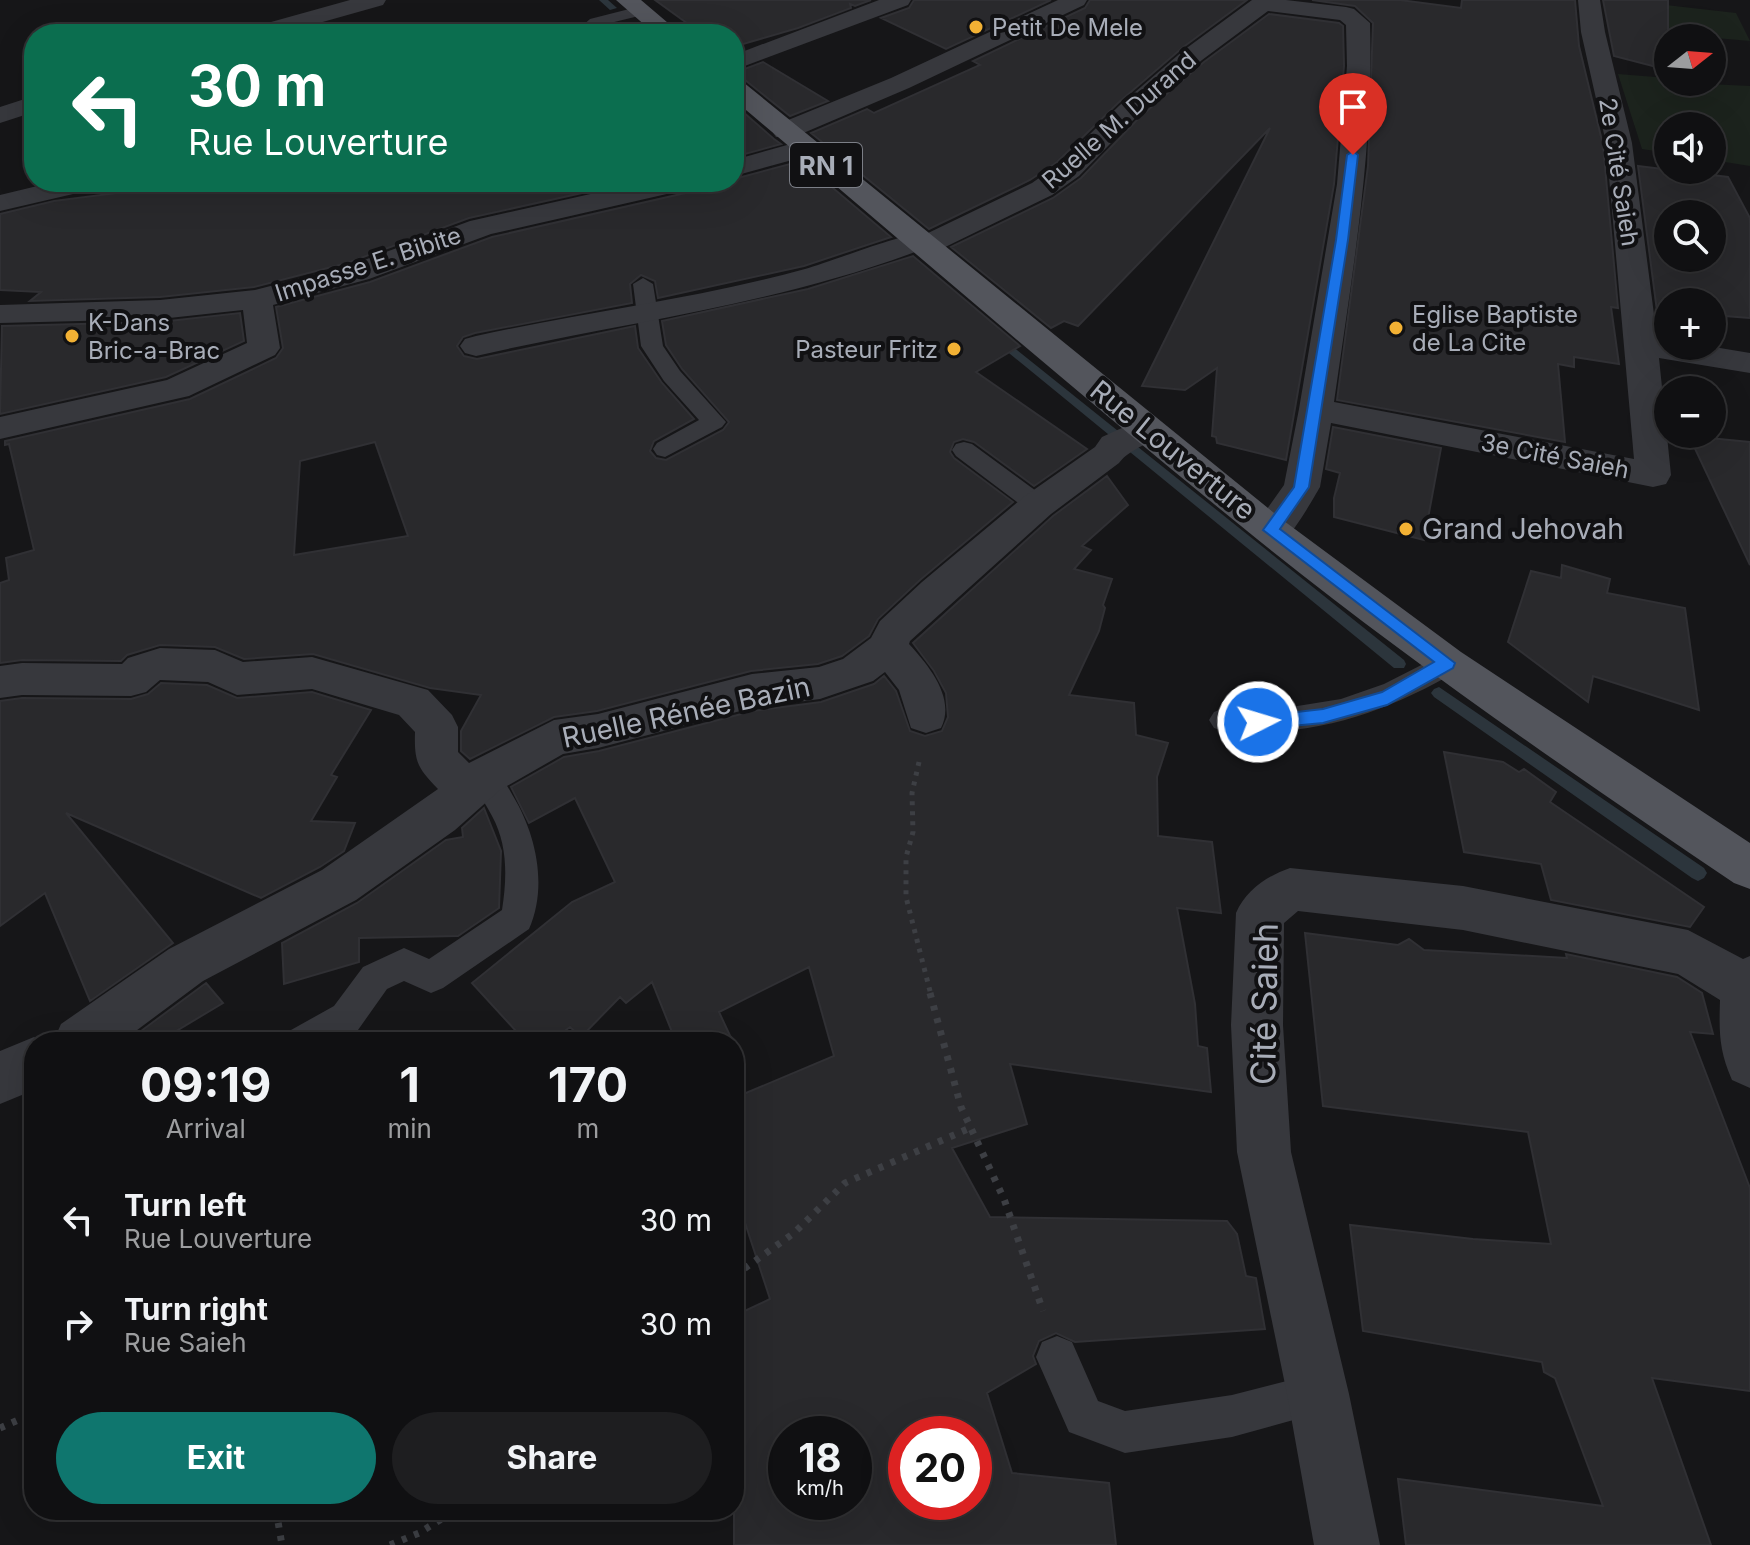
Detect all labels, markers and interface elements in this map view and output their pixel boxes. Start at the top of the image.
place label: Petit De Mele [992,13,1143,42]
marker: Petit De Mele [967,18,985,36]
north arrow [1654,24,1726,96]
map controls [1654,24,1726,448]
street label: Ruelle M. Durand [1036,45,1202,195]
text: 30 m [188,52,326,120]
icon: left [56,56,160,160]
pin [1319,73,1387,155]
icon: arrive [1331,85,1375,129]
street label: 2e Cité Saieh [1593,96,1645,248]
button: sound [1654,112,1726,184]
text: Rue Louverture [188,120,448,164]
road number: RN 1 [790,143,862,187]
button: search [1654,200,1726,272]
street label: Impasse E. Bibite [271,220,465,308]
button: + [1654,288,1726,360]
place label: Eglise Baptiste de La Cite [1412,300,1578,357]
place label: K-Dans Bric-a-Brac [88,308,220,365]
marker: Eglise Baptiste de La Cite [1387,319,1405,337]
marker: K-Dans Bric-a-Brac [63,327,81,345]
place label: Pasteur Fritz [795,335,938,364]
marker: Pasteur Fritz [945,340,963,358]
street label: Rue Louverture [1084,373,1262,527]
button: − [1654,376,1726,448]
street label: 3e Cité Saieh [1479,427,1631,485]
place label: Grand Jehovah [1422,512,1624,546]
marker: Grand Jehovah [1397,520,1415,538]
street label: Ruelle Rénée Bazin [559,669,813,755]
position arrow [1216,680,1300,764]
street label: Cité Saieh [1242,922,1286,1086]
text: 09:19 [140,1055,271,1114]
text: 1 [399,1055,420,1114]
text: 170 [548,1055,628,1114]
text: Arrival [166,1113,246,1144]
text: min [387,1113,432,1144]
text: m [577,1113,599,1144]
text: Turn left [124,1187,246,1223]
icon: left [56,1198,100,1242]
text: 30 m [640,1202,712,1238]
text: Rue Louverture [124,1223,312,1254]
text: Turn right [124,1291,268,1327]
icon: right [56,1302,100,1346]
text: 30 m [640,1306,712,1342]
text: Rue Saieh [124,1327,247,1358]
button: Exit [56,1412,376,1504]
button: Share [392,1412,712,1504]
speed limit sign: 20 [888,1416,992,1520]
text: 18 [798,1433,842,1482]
text: km/h [796,1476,844,1500]

